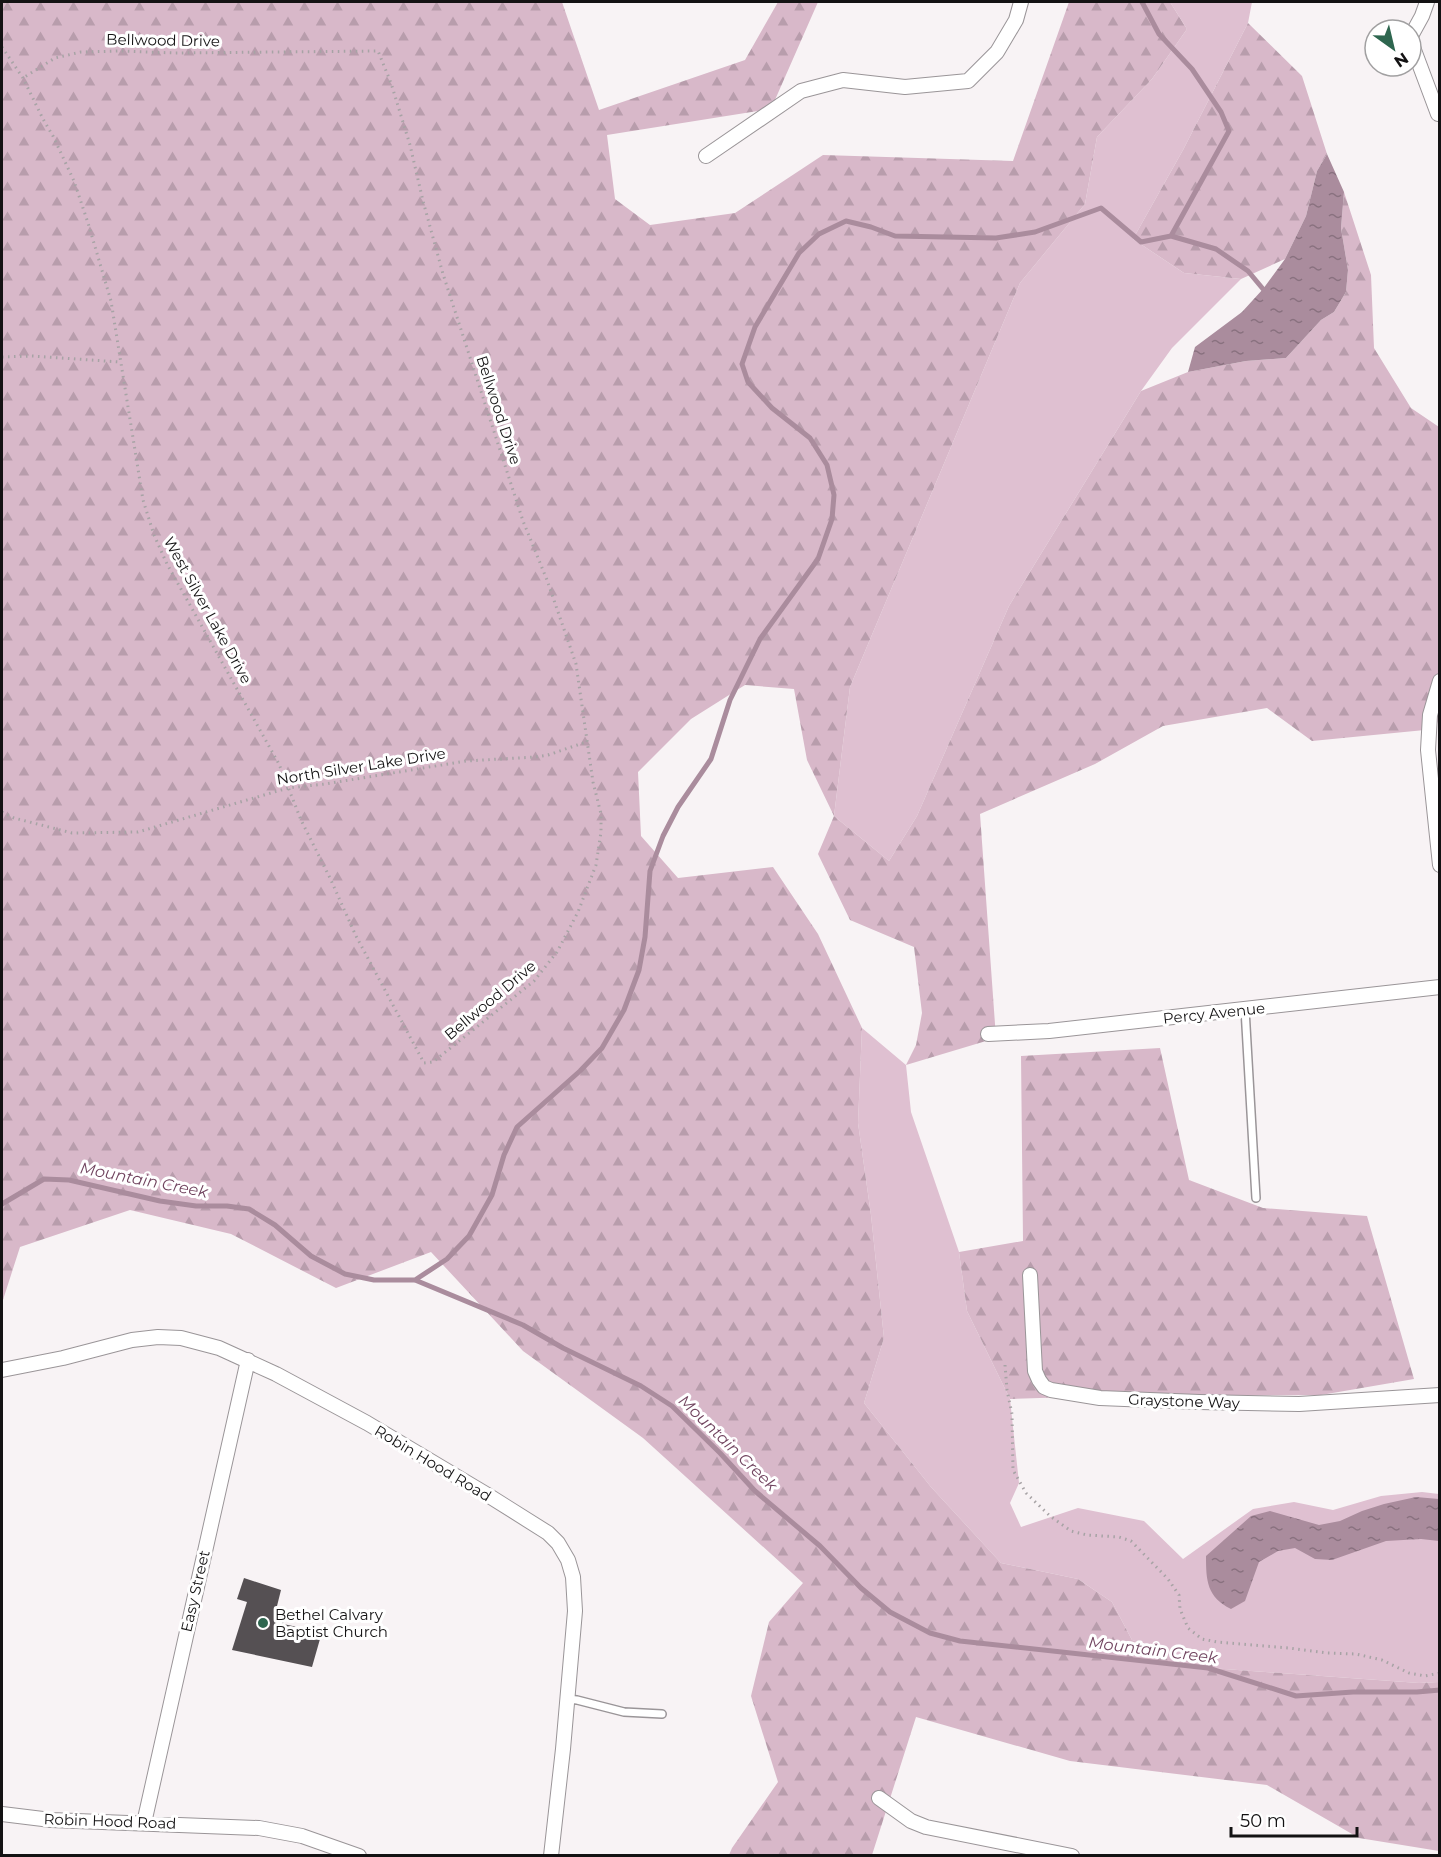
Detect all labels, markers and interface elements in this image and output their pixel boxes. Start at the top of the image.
north arrow [1363,18,1423,78]
street label: Bellwood Drive [106,30,220,50]
text: N [1390,49,1412,72]
street label: Bellwood Drive [472,353,526,467]
street label: West Silver Lake Drive [160,533,256,687]
street label: North Silver Lake Drive [275,743,447,789]
street label: Bellwood Drive [440,956,540,1044]
street label: Percy Avenue [1162,998,1266,1028]
water label: Mountain Creek [78,1158,211,1202]
street label: Graystone Way [1128,1390,1241,1412]
water label: Mountain Creek [675,1391,782,1496]
street label: Robin Hood Road [371,1421,495,1505]
street label: Easy Street [176,1548,214,1634]
place label: Bethel Calvary Baptist Church [275,1605,388,1641]
marker: Bethel Calvary Baptist Church [256,1616,270,1630]
water label: Mountain Creek [1087,1633,1220,1668]
scale bar [1231,1800,1357,1838]
street label: Robin Hood Road [43,1809,177,1833]
text: 50 m [1240,1810,1286,1832]

